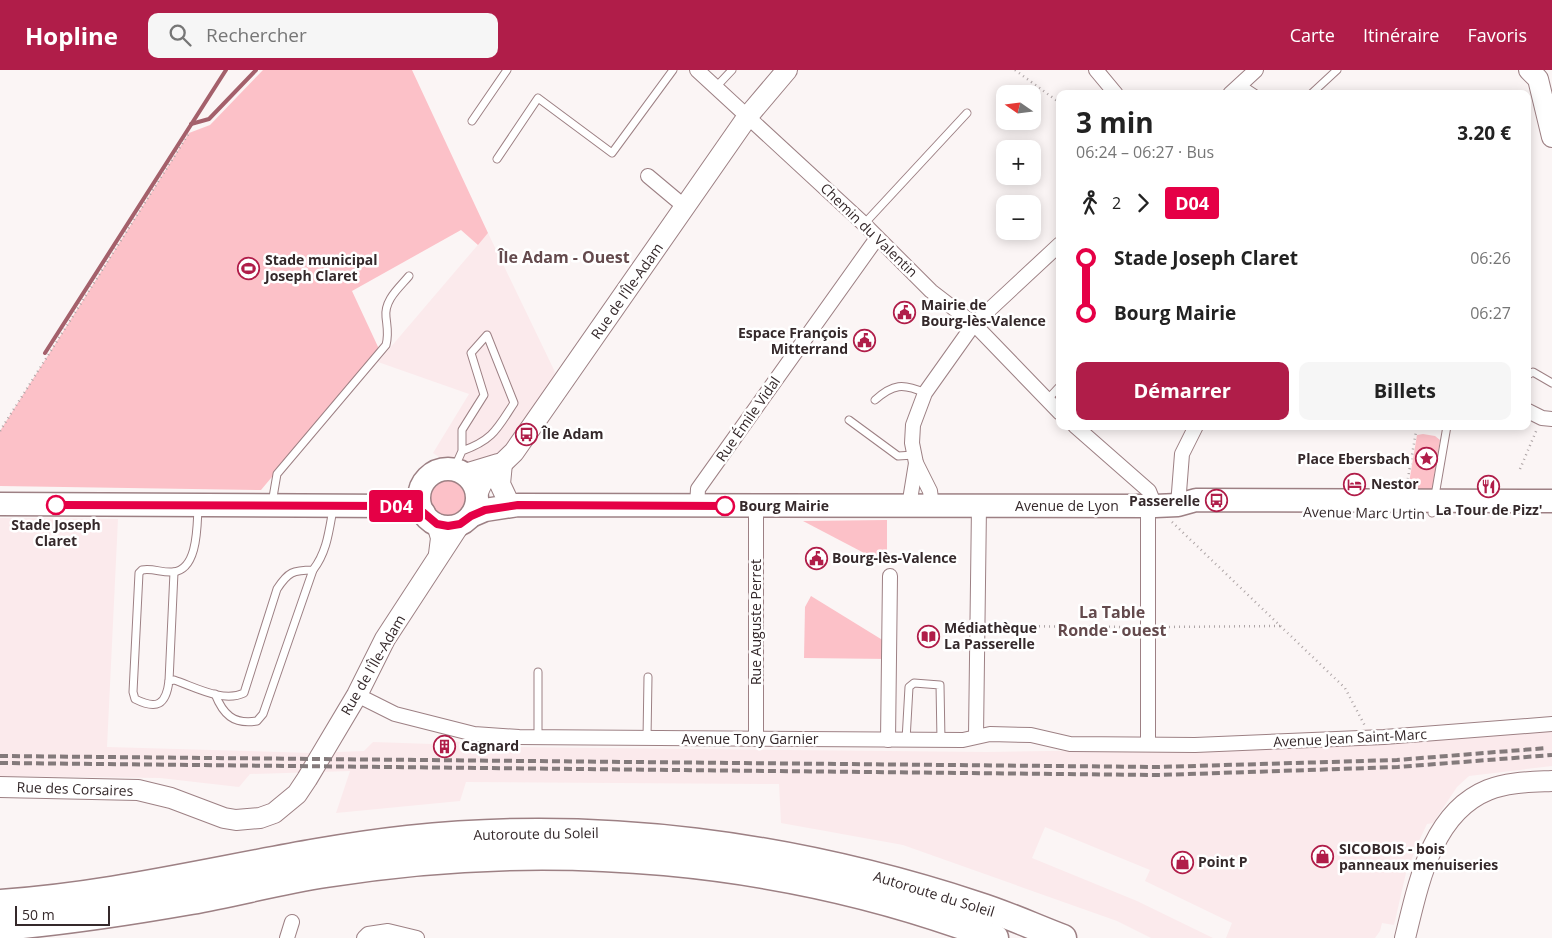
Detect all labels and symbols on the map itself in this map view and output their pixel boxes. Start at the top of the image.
north arrow [996,85,1041,130]
street label: Chemin du Valentin [817,178,922,281]
street label: Rue de l'Île-Adam [586,239,667,343]
district label: Île Adam - Ouest [497,246,630,268]
place label: Stade municipal Joseph Claret [263,250,378,285]
sports icon: Stade municipal Joseph Claret [237,256,261,280]
place label: Mairie de Bourg-lès-Valence [921,295,1046,330]
public building icon: Mairie de Bourg-lès-Valence [893,301,917,325]
place label: Espace François Mitterrand [738,323,848,358]
public building icon: Espace François Mitterrand [852,329,876,353]
street label: Rue Émile Vidal [711,372,784,465]
bus stop icon: Île Adam [514,422,538,446]
place label: Île Adam [541,424,604,443]
place icon: Place Ebersbach [1414,447,1438,471]
place label: Place Ebersbach [1297,449,1410,468]
hotel icon: Nestor [1343,472,1367,496]
place label: Nestor [1371,474,1419,493]
restaurant icon: La Tour de Pizz' [1477,475,1501,499]
bus stop icon: Passerelle [1204,489,1228,513]
line badge: D04 [367,490,425,522]
place label: Passerelle [1129,491,1200,510]
marker: Stade Joseph Claret [46,495,66,515]
marker: Bourg Mairie [715,496,735,516]
place label: Bourg Mairie [739,496,829,515]
street label: Avenue de Lyon [1015,496,1119,515]
place label: La Tour de Pizz' [1435,500,1543,519]
street label: Avenue Marc Urtin [1303,502,1425,523]
place label: Stade Joseph Claret [11,515,101,550]
public building icon: Bourg-lès-Valence [804,546,828,570]
place label: Bourg-lès-Valence [832,548,957,567]
street label: Rue Auguste Perret [746,559,765,685]
district label: La Table Ronde - ouest [1058,601,1166,641]
street label: Rue de l'Île-Adam [336,611,409,719]
place label: Médiathèque La Passerelle [944,618,1037,653]
library icon: Médiathèque La Passerelle [916,624,940,648]
street label: Avenue Jean Saint-Marc [1273,724,1428,751]
street label: Avenue Tony Garnier [681,729,819,748]
building icon: Cagnard [433,734,457,758]
place label: Cagnard [461,736,519,755]
street label: Rue des Corsaires [16,777,134,800]
street label: Autoroute du Soleil [473,823,599,844]
place label: SICOBOIS - bois panneaux menuiseries [1339,839,1498,874]
shop icon: SICOBOIS - bois panneaux menuiseries [1311,845,1335,869]
shop icon: Point P [1170,850,1194,874]
place label: Point P [1198,852,1248,871]
street label: Autoroute du Soleil [871,866,997,921]
scale bar [15,903,110,926]

